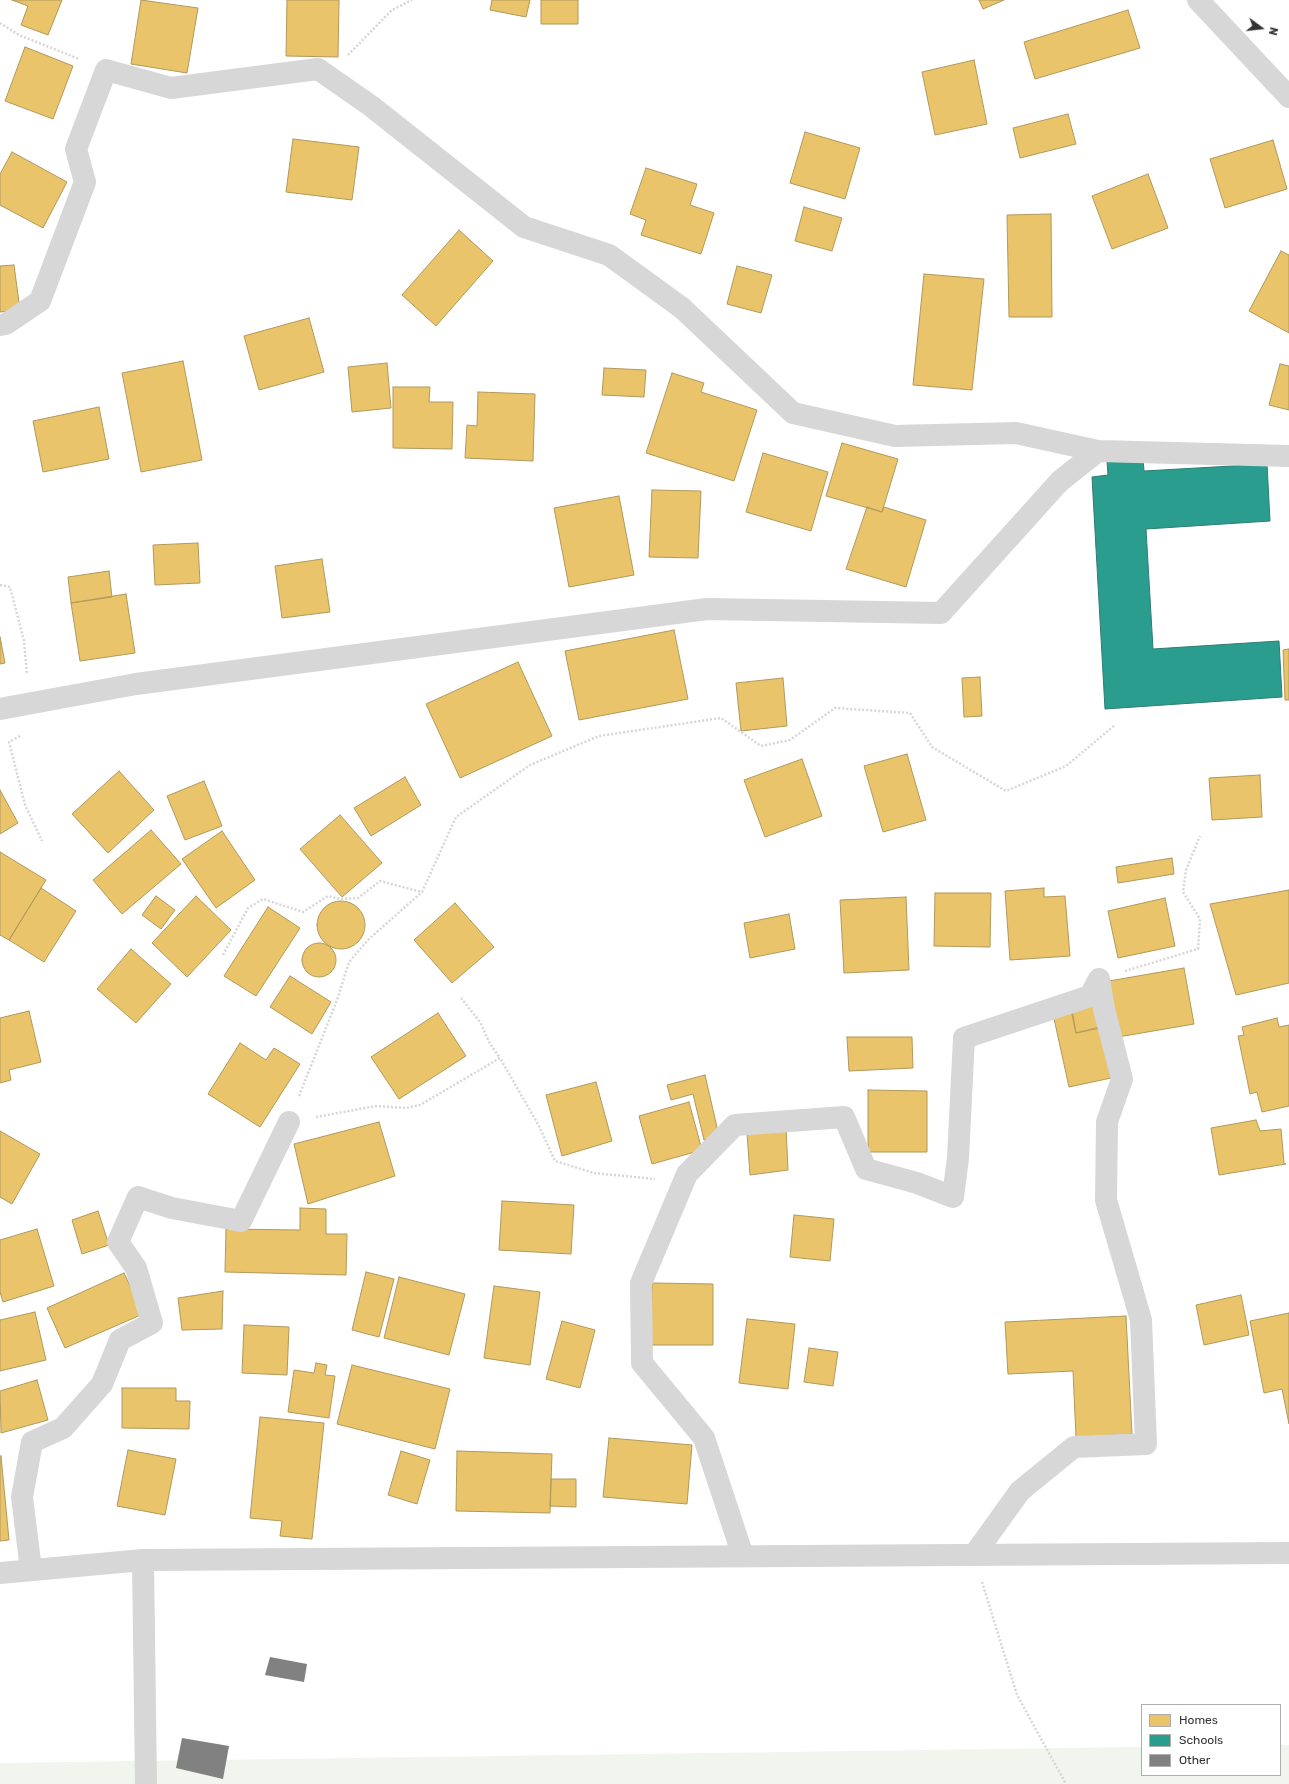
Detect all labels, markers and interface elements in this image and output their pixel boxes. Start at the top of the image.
north arrow [1241,8,1281,48]
text: N [1266,26,1280,37]
legend [1141,1704,1281,1776]
text: Homes [1179,1713,1218,1727]
text: Schools [1179,1733,1223,1747]
text: Other [1179,1753,1210,1767]

